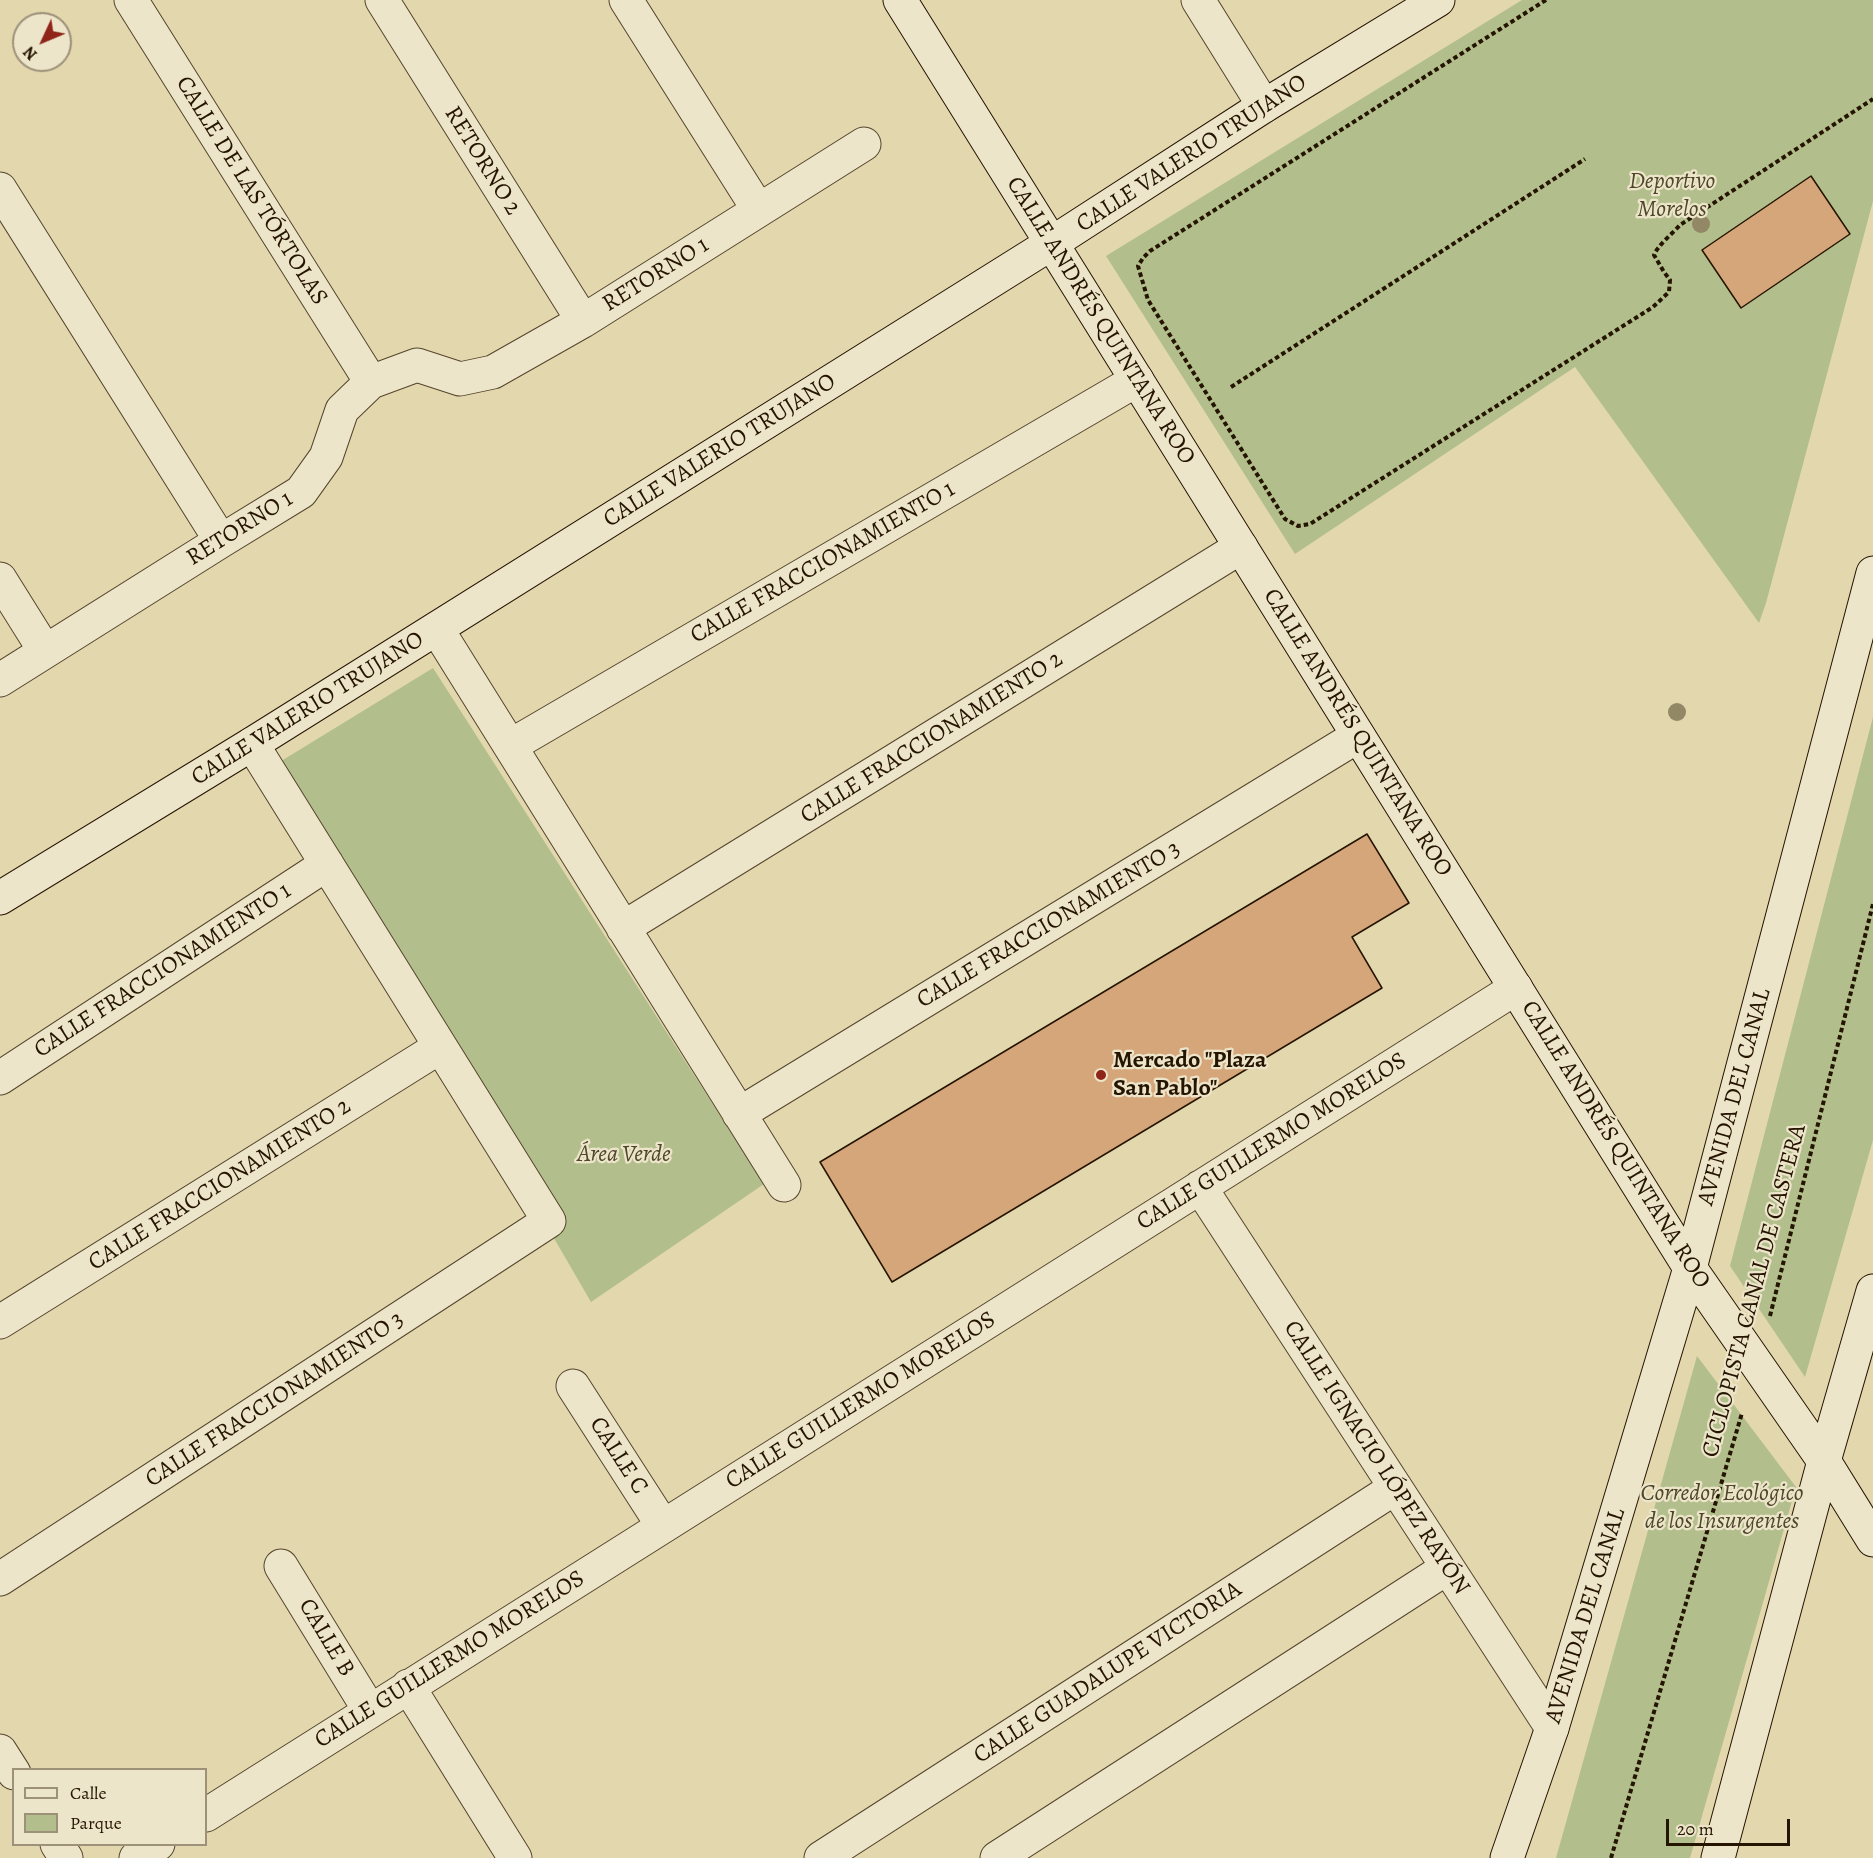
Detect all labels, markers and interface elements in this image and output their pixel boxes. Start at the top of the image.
north arrow [12,12,72,72]
text: N [19,41,42,65]
street label: CALLE VALERIO TRUJANO [1071,69,1313,239]
street label: CALLE DE LAS TÓRTOLAS [169,71,333,311]
street label: RETORNO 2 [437,101,527,221]
park label: Deportivo Morelos [1629,168,1715,224]
street label: CALLE ANDRÉS QUINTANA ROO [999,172,1201,470]
street label: RETORNO 1 [598,231,714,319]
street label: CALLE VALERIO TRUJANO [598,368,842,534]
street label: CALLE FRACCIONAMIENTO 1 [686,475,960,651]
street label: RETORNO 1 [182,485,298,573]
street label: CALLE ANDRÉS QUINTANA ROO [1256,584,1458,882]
street label: CALLE VALERIO TRUJANO [186,626,430,792]
street label: CALLE FRACCIONAMIENTO 2 [796,645,1068,831]
street label: CALLE FRACCIONAMIENTO 3 [912,835,1186,1015]
street label: CALLE FRACCIONAMIENTO 1 [29,877,297,1065]
street label: AVENIDA DEL CANAL [1692,985,1778,1209]
street label: CALLE ANDRÉS QUINTANA ROO [1514,996,1716,1294]
place label: Mercado "Plaza San Pablo" [1113,1047,1267,1103]
street label: CALLE GUILLERMO MORELOS [1132,1047,1412,1237]
marker: Mercado "Plaza San Pablo" [1094,1068,1108,1082]
street label: CALLE FRACCIONAMIENTO 2 [84,1092,356,1278]
street label: CICLOPISTA CANAL DE CASTERA [1697,1121,1813,1461]
park label: Área Verde [577,1141,671,1169]
street label: CALLE FRACCIONAMIENTO 3 [140,1306,410,1494]
street label: CALLE GUILLERMO MORELOS [721,1306,1001,1496]
street label: CALLE IGNACIO LÓPEZ RAYÓN [1277,1316,1475,1600]
street label: CALLE C [582,1412,654,1500]
park label: Corredor Ecológico de los Insurgentes [1641,1480,1803,1536]
street label: AVENIDA DEL CANAL [1540,1505,1632,1727]
street label: CALLE GUILLERMO MORELOS [310,1565,590,1755]
street label: CALLE GUADALUPE VICTORIA [969,1576,1247,1770]
street label: CALLE B [292,1594,360,1682]
legend [12,1768,207,1846]
text: Calle [70,1781,107,1805]
scale bar [1669,1807,1794,1845]
text: Parque [70,1811,122,1835]
text: 20 m [1677,1817,1714,1841]

